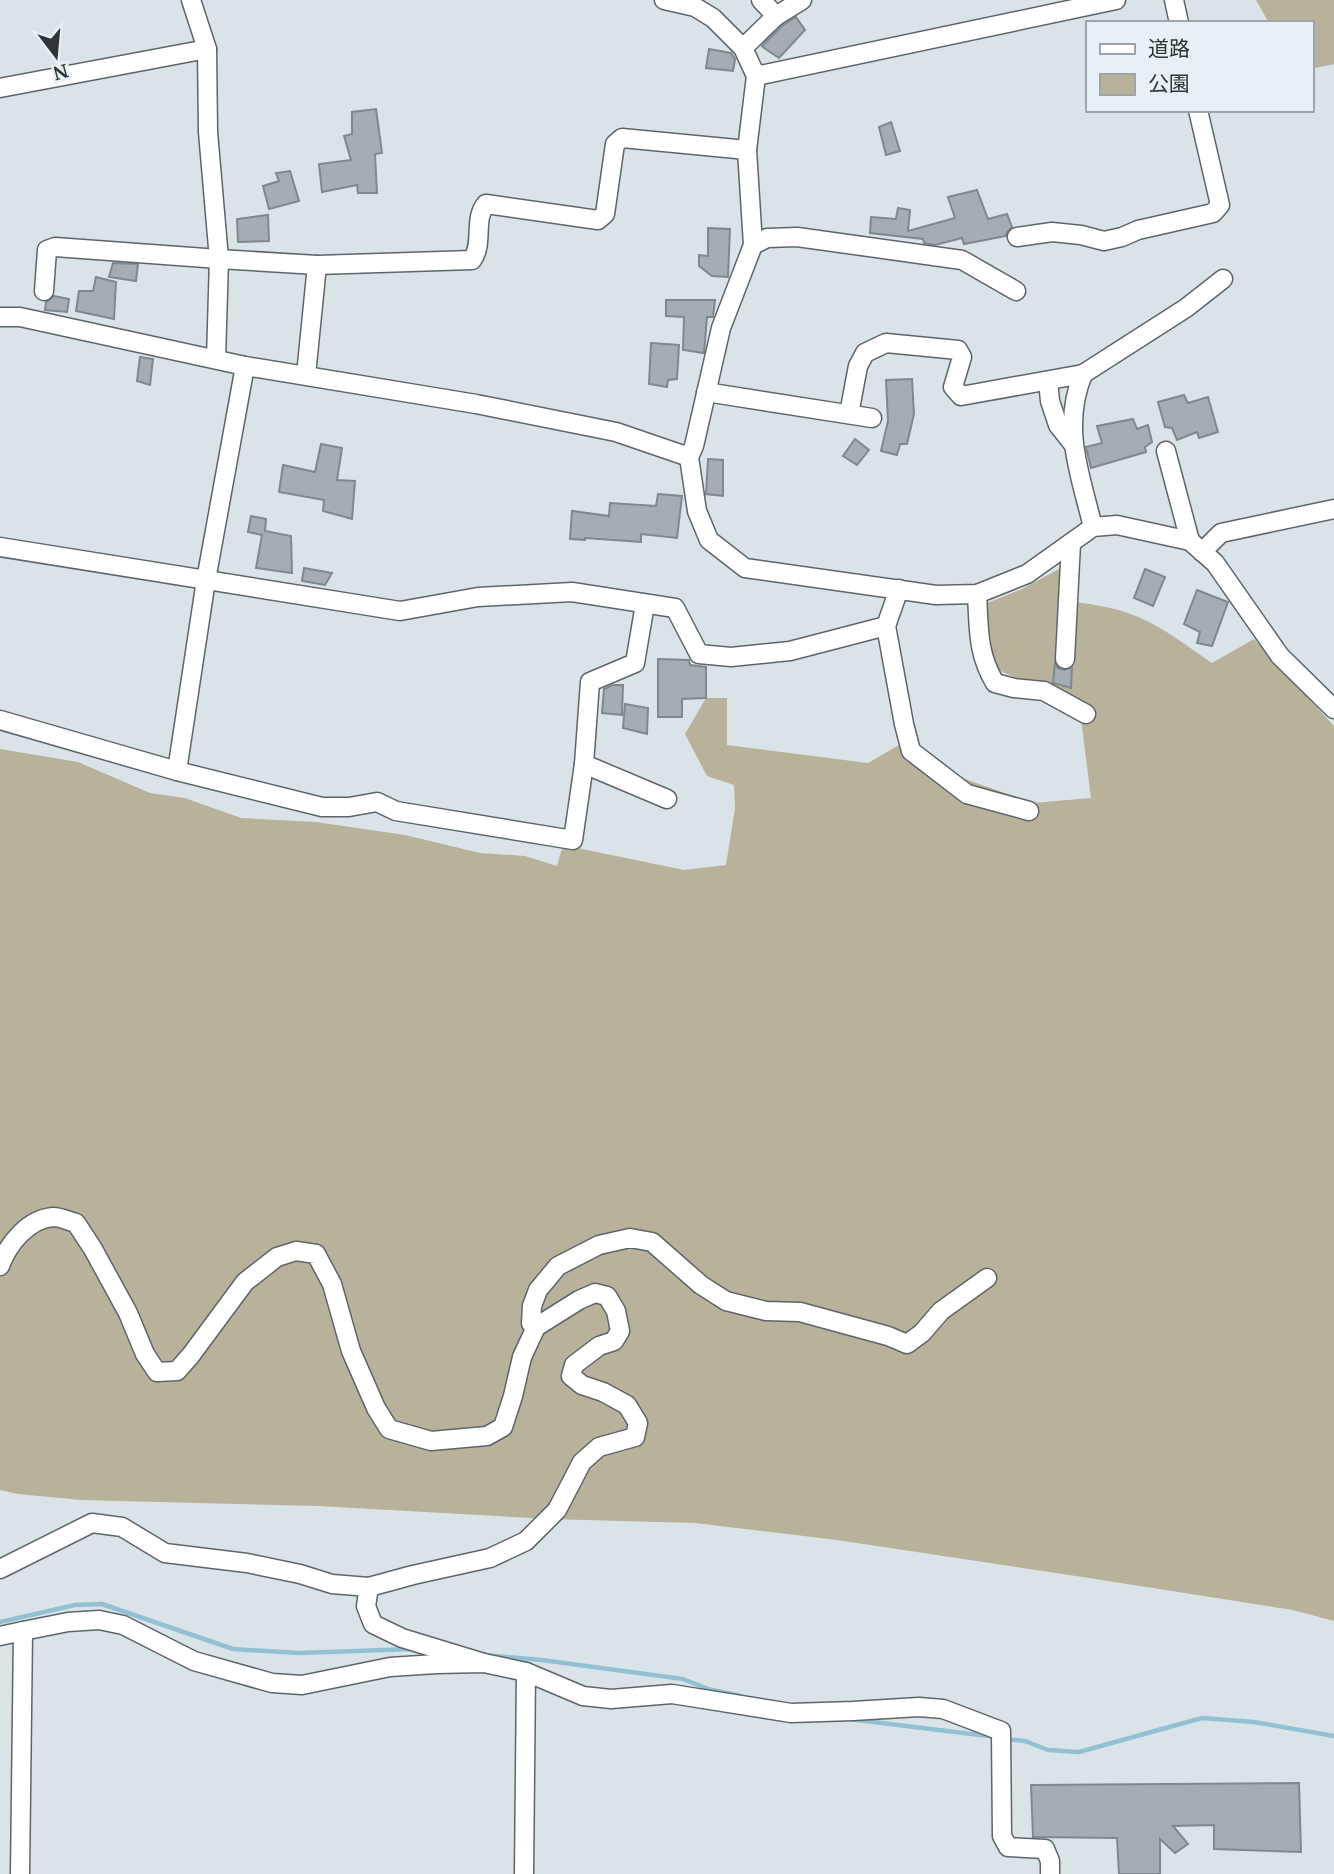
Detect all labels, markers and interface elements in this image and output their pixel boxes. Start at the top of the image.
north arrow [21,21,91,91]
legend [1086,21,1313,112]
text: 道路 [1148,34,1190,62]
text: N [50,58,71,87]
text: 公園 [1148,69,1190,97]

